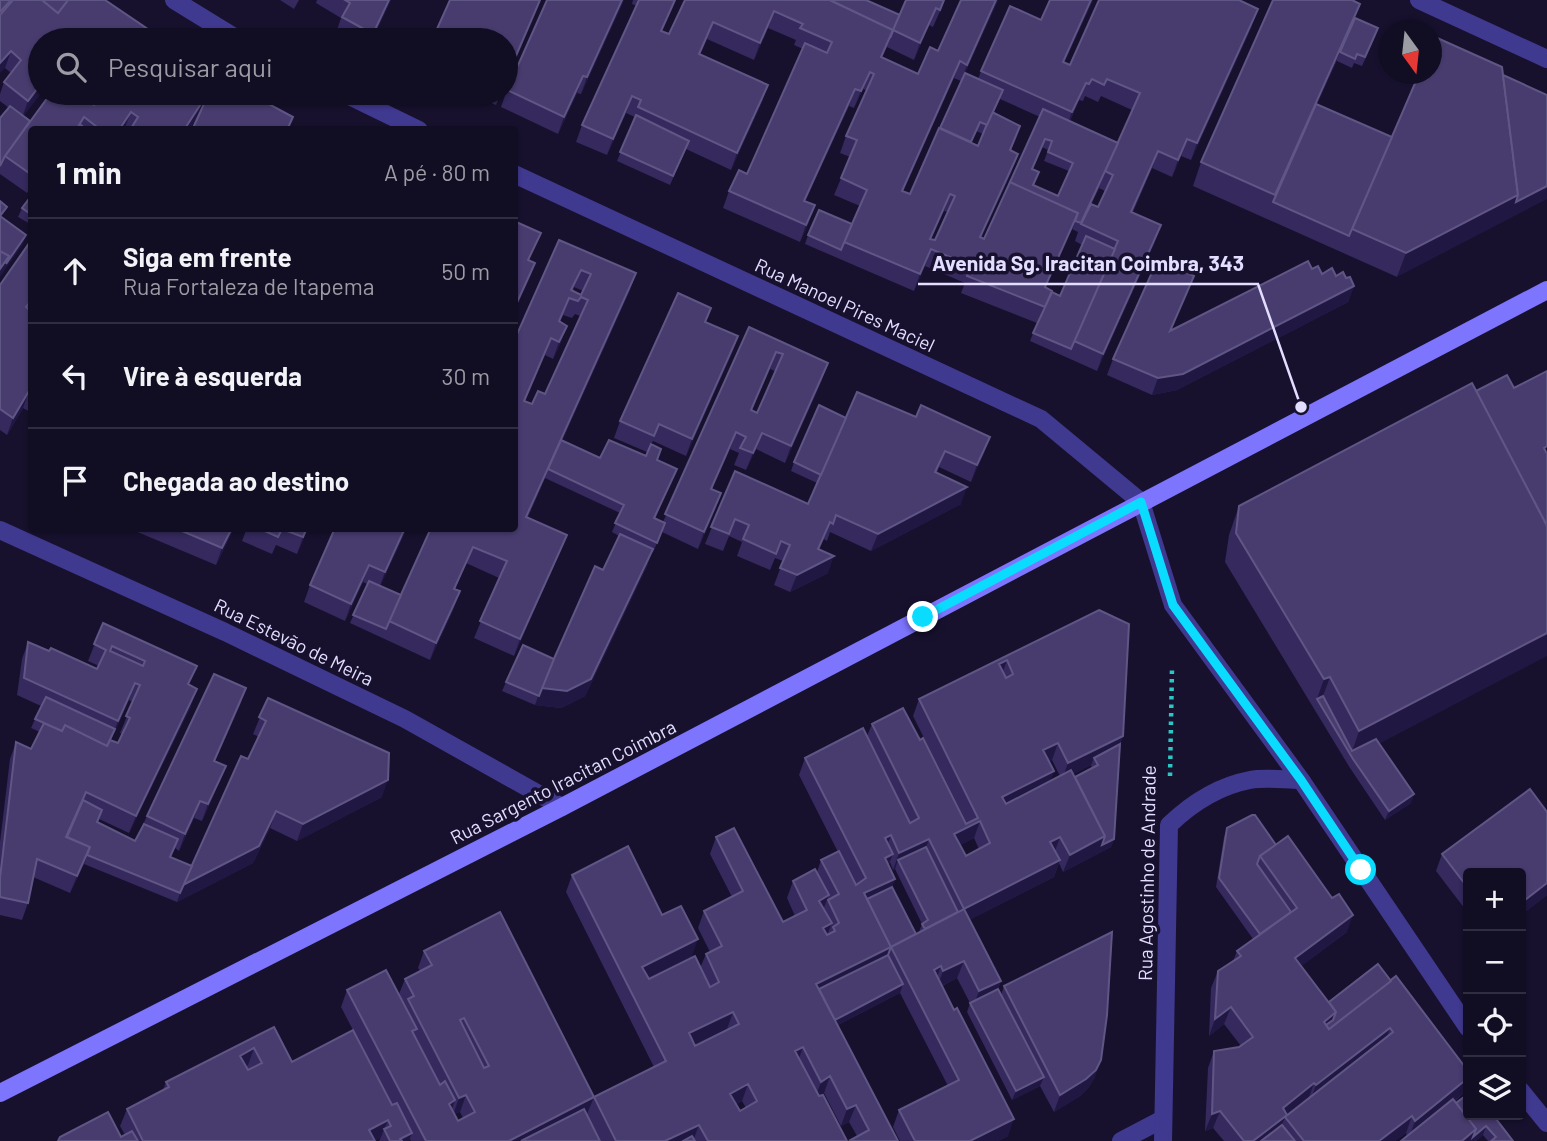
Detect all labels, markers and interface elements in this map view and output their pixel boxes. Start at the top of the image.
north arrow [1379,21,1442,84]
search box [28,28,518,105]
icon: search [52,48,90,86]
text: Pesquisar aqui [108,51,273,82]
text: 1 min [56,154,122,190]
text: A pé · 80 m [384,158,490,186]
text: Siga em frente [123,241,292,272]
callout: Avenida Sg. Iracitan Coimbra, 343 [918,242,1258,284]
text: Avenida Sg. Iracitan Coimbra, 343 [932,250,1244,275]
icon: ahead [56,252,94,290]
street label: Rua Manoel Pires Maciel [752,253,939,356]
text: 50 m [442,257,490,285]
text: Rua Fortaleza de Itapema [123,272,374,300]
icon: left [56,357,94,395]
text: Vire à esquerda [123,360,302,391]
text: 30 m [442,362,490,390]
icon: arrive [56,462,94,500]
text: Chegada ao destino [123,465,349,496]
street label: Rua Estevão de Meira [211,593,378,690]
route end [907,601,938,632]
street label: Rua Sargento Iracitan Coimbra [446,714,680,849]
street label: Rua Agostinho de Andrade [1133,765,1160,981]
route start [1345,854,1376,885]
map controls [1463,868,1526,1120]
button: + [1463,868,1526,931]
button: − [1463,931,1526,994]
button: locate [1463,994,1526,1057]
button: layers [1463,1057,1526,1120]

